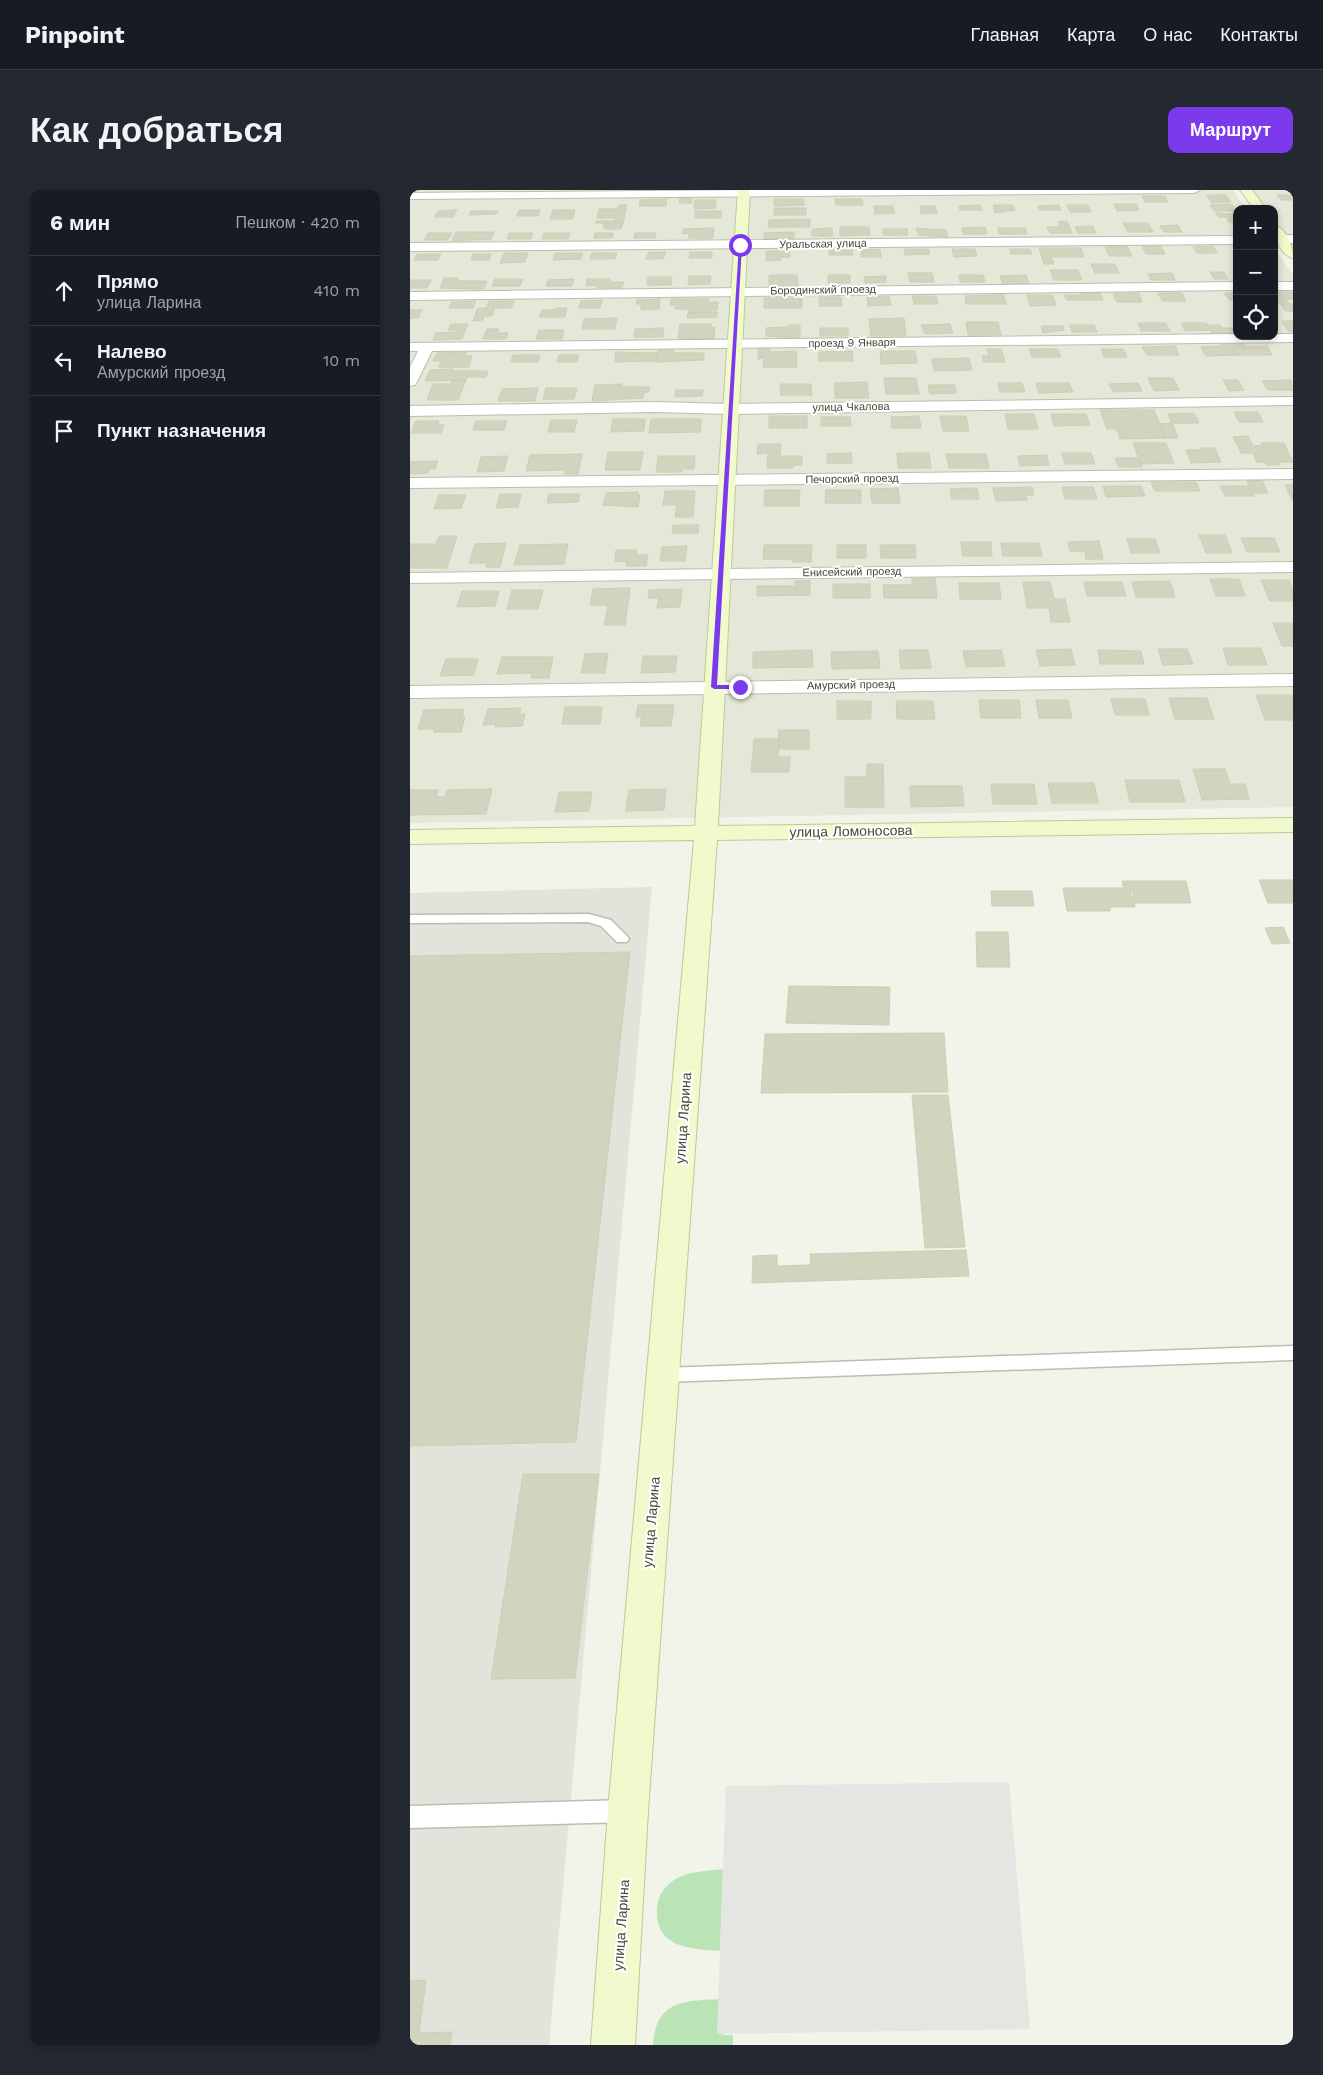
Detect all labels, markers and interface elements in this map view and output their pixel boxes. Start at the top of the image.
text: Pinpoint [25,21,125,49]
text: Главная [970,24,1039,45]
text: Карта [1067,24,1115,45]
text: О нас [1143,24,1192,45]
text: Контакты [1220,24,1298,45]
button: Маршрут [1168,107,1293,153]
text: Как добраться [30,109,283,151]
map controls [1233,205,1278,340]
button: + [1233,205,1278,250]
text: 6 мин [50,210,110,235]
text: Пешком · 420 m [235,213,360,232]
route start [729,234,752,257]
street label: Уральская улица [779,237,868,251]
button: − [1233,250,1278,295]
text: Прямо [97,270,159,293]
icon: ahead [50,277,78,305]
text: 410 m [314,281,360,300]
street label: Бородинский проезд [770,283,876,297]
text: улица Ларина [97,293,201,312]
button: locate [1233,295,1278,340]
street label: проезд 9 Января [808,336,896,350]
text: Налево [97,340,167,363]
icon: left [50,347,78,375]
text: 10 m [323,351,360,370]
text: Амурский проезд [97,363,225,382]
street label: улица Чкалова [812,400,890,414]
icon: arrive [50,417,78,445]
text: Пункт назначения [97,419,266,442]
street label: Печорский проезд [805,472,899,486]
street label: Енисейский проезд [802,565,902,579]
route end [729,676,752,699]
street label: Амурский проезд [807,678,896,692]
street label: улица Ломоносова [789,822,913,840]
street label: улица Ларина [672,1072,694,1164]
street label: улица Ларина [639,1476,663,1568]
street label: улица Ларина [610,1879,632,1971]

